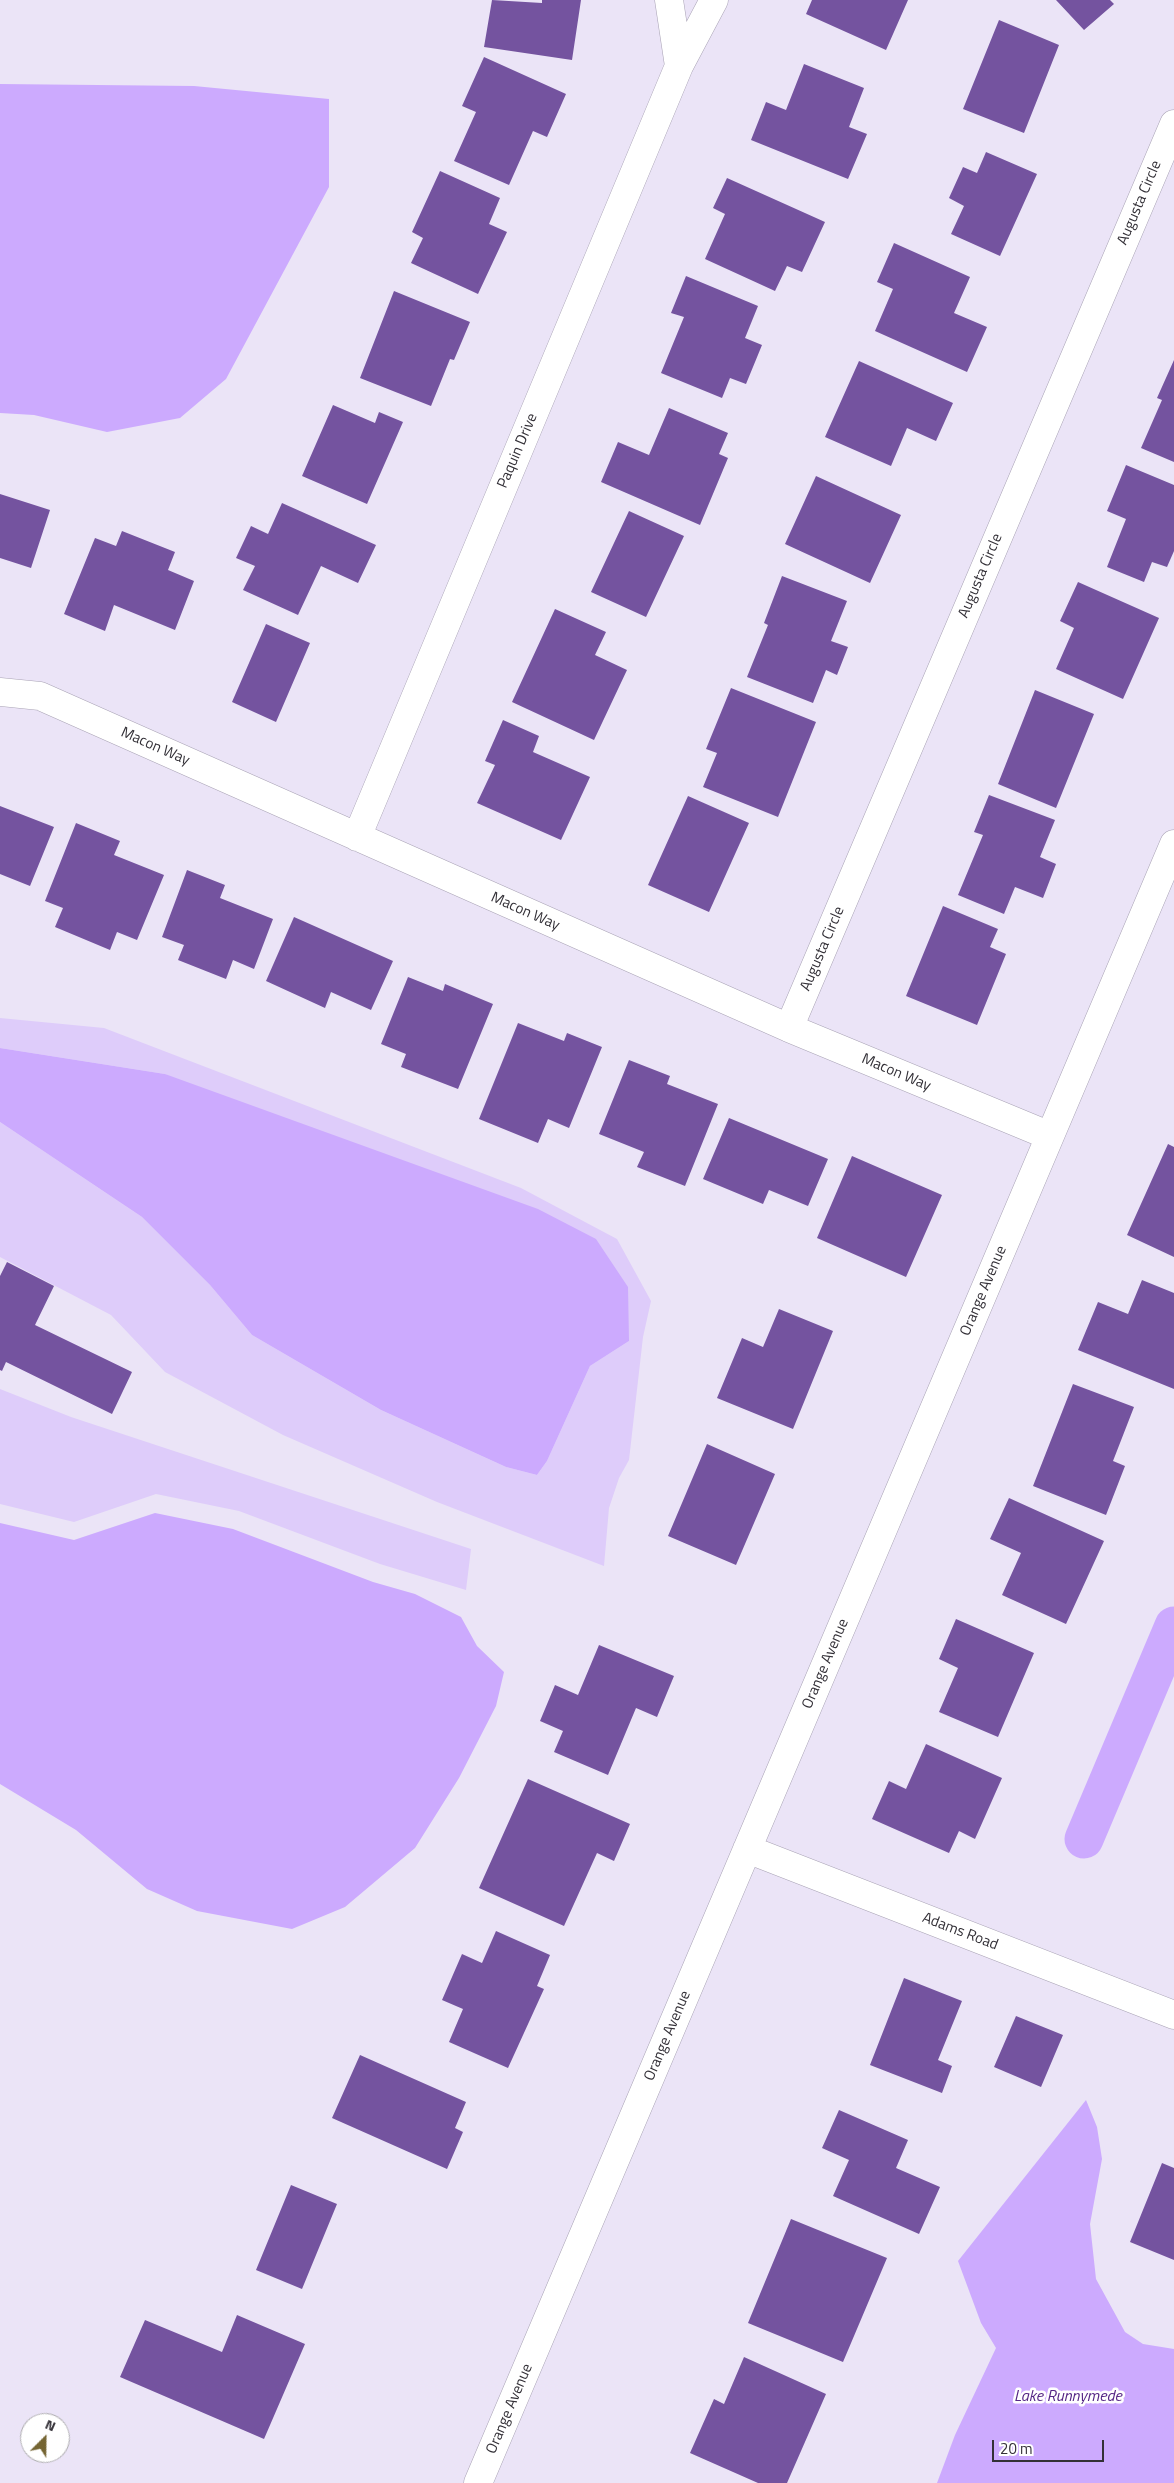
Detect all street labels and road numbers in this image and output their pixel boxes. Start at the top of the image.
street label: Augusta Circle [1114,158,1166,248]
street label: Paquin Drive [494,411,542,491]
street label: Augusta Circle [955,531,1007,621]
street label: Macon Way [118,724,192,770]
street label: Macon Way [488,889,562,935]
street label: Augusta Circle [797,904,849,994]
street label: Macon Way [859,1050,933,1096]
street label: Orange Avenue [957,1243,1011,1339]
street label: Orange Avenue [799,1616,853,1712]
street label: Adams Road [920,1909,1000,1955]
street label: Orange Avenue [641,1988,695,2084]
street label: Orange Avenue [483,2361,537,2457]

